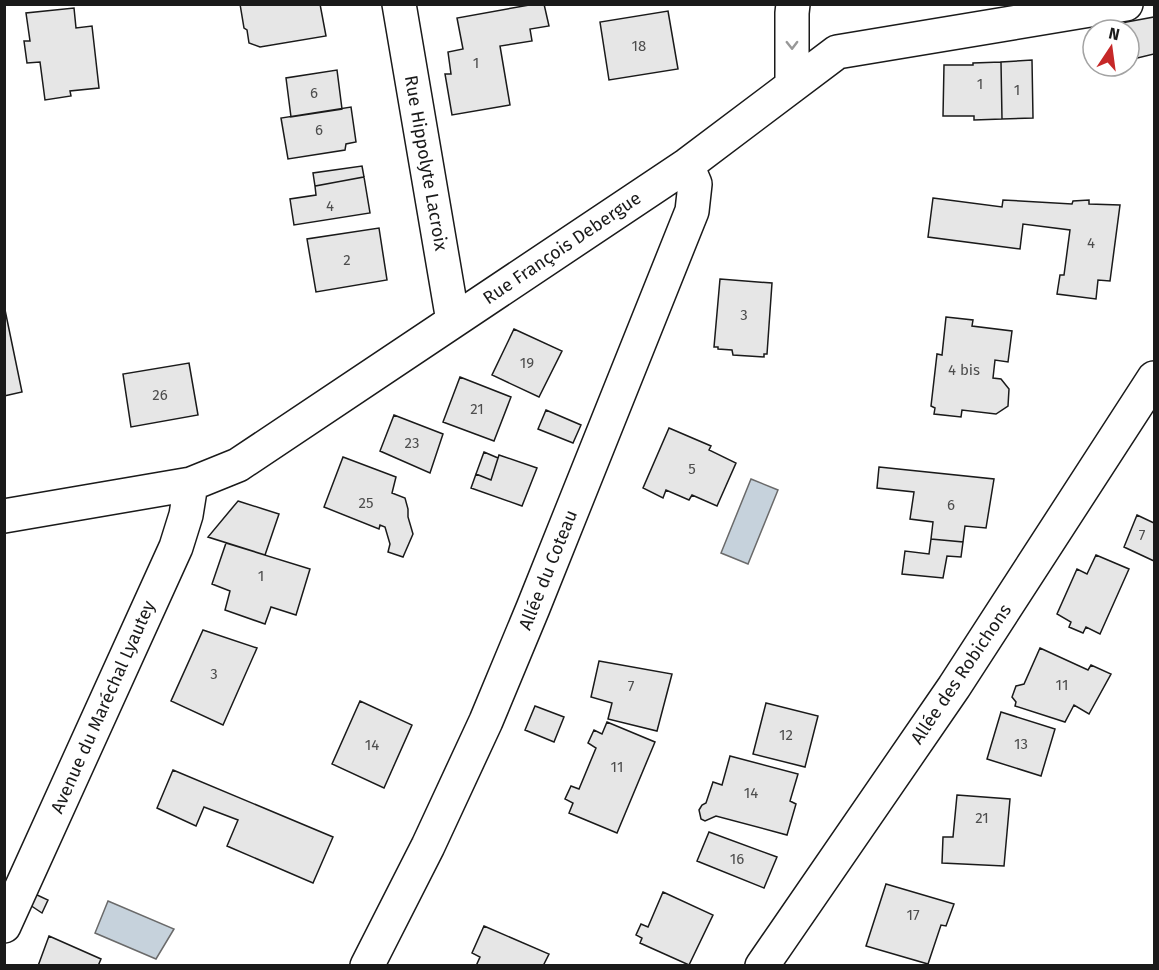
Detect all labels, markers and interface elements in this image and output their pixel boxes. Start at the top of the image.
north arrow [1081,18,1141,78]
text: N [1107,23,1122,44]
house number: 18 [632,37,646,55]
one-way arrow [786,41,798,50]
house number: 1 [473,54,479,72]
street label: Rue Hippolyte Lacroix [400,74,452,253]
house number: 1 [977,75,983,93]
house number: 1 [1014,81,1020,99]
house number: 6 [310,84,318,102]
house number: 6 [315,121,323,139]
street label: Rue François Debergue [479,187,645,309]
house number: 4 [326,197,334,215]
house number: 4 [1087,234,1095,252]
house number: 2 [343,251,351,269]
house number: 3 [740,306,748,324]
house number: 19 [520,354,534,372]
house number: 4 bis [948,361,980,379]
house number: 26 [152,386,168,404]
house number: 21 [470,400,484,418]
house number: 23 [405,434,419,452]
house number: 5 [688,460,696,478]
house number: 25 [359,494,373,512]
house number: 6 [947,496,955,514]
street label: Allée du Coteau [514,507,582,633]
house number: 7 [1139,526,1146,544]
house number: 1 [258,567,264,585]
street label: Avenue du Maréchal Lyautey [46,597,160,817]
street label: Allée des Robichons [906,600,1016,748]
house number: 3 [210,665,218,683]
house number: 11 [1056,676,1068,694]
house number: 7 [628,677,635,695]
house number: 12 [779,726,793,744]
house number: 13 [1014,735,1028,753]
house number: 14 [365,736,379,754]
house number: 11 [611,758,623,776]
house number: 14 [744,784,758,802]
house number: 21 [975,809,989,827]
house number: 16 [730,850,744,868]
house number: 17 [906,906,920,924]

